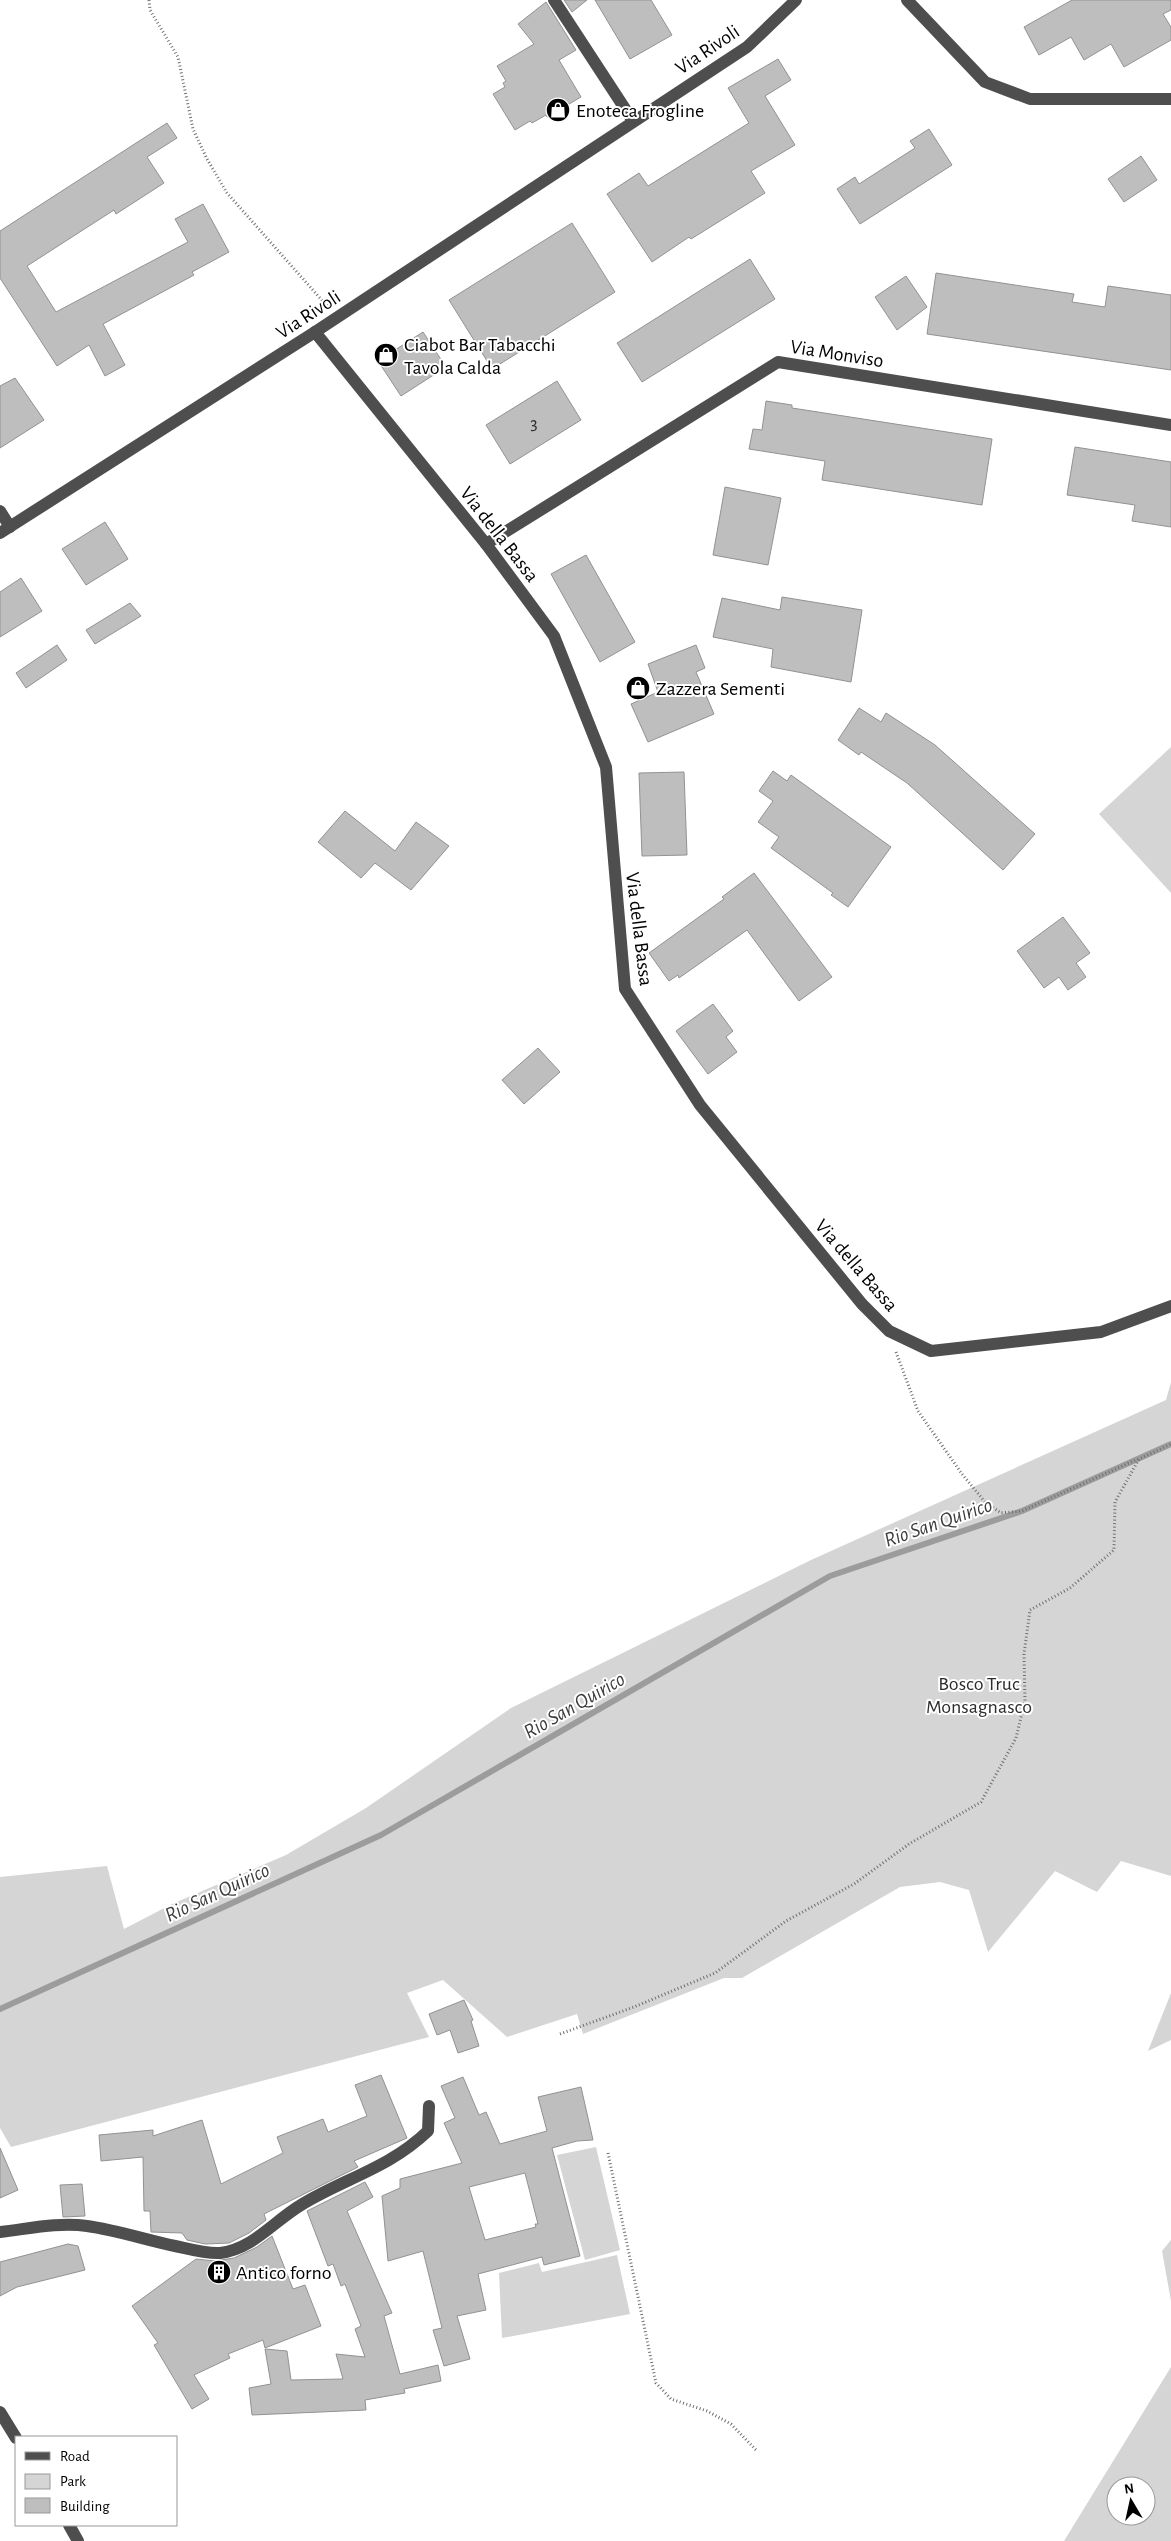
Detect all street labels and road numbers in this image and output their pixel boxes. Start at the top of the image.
street label: Via Rivoli [672,21,743,78]
street label: Via Rivoli [273,287,344,343]
street label: Via Monviso [789,337,885,371]
street label: Via della Bassa [456,483,542,586]
street label: Via della Bassa [622,871,656,987]
street label: Via della Bassa [811,1216,901,1315]

